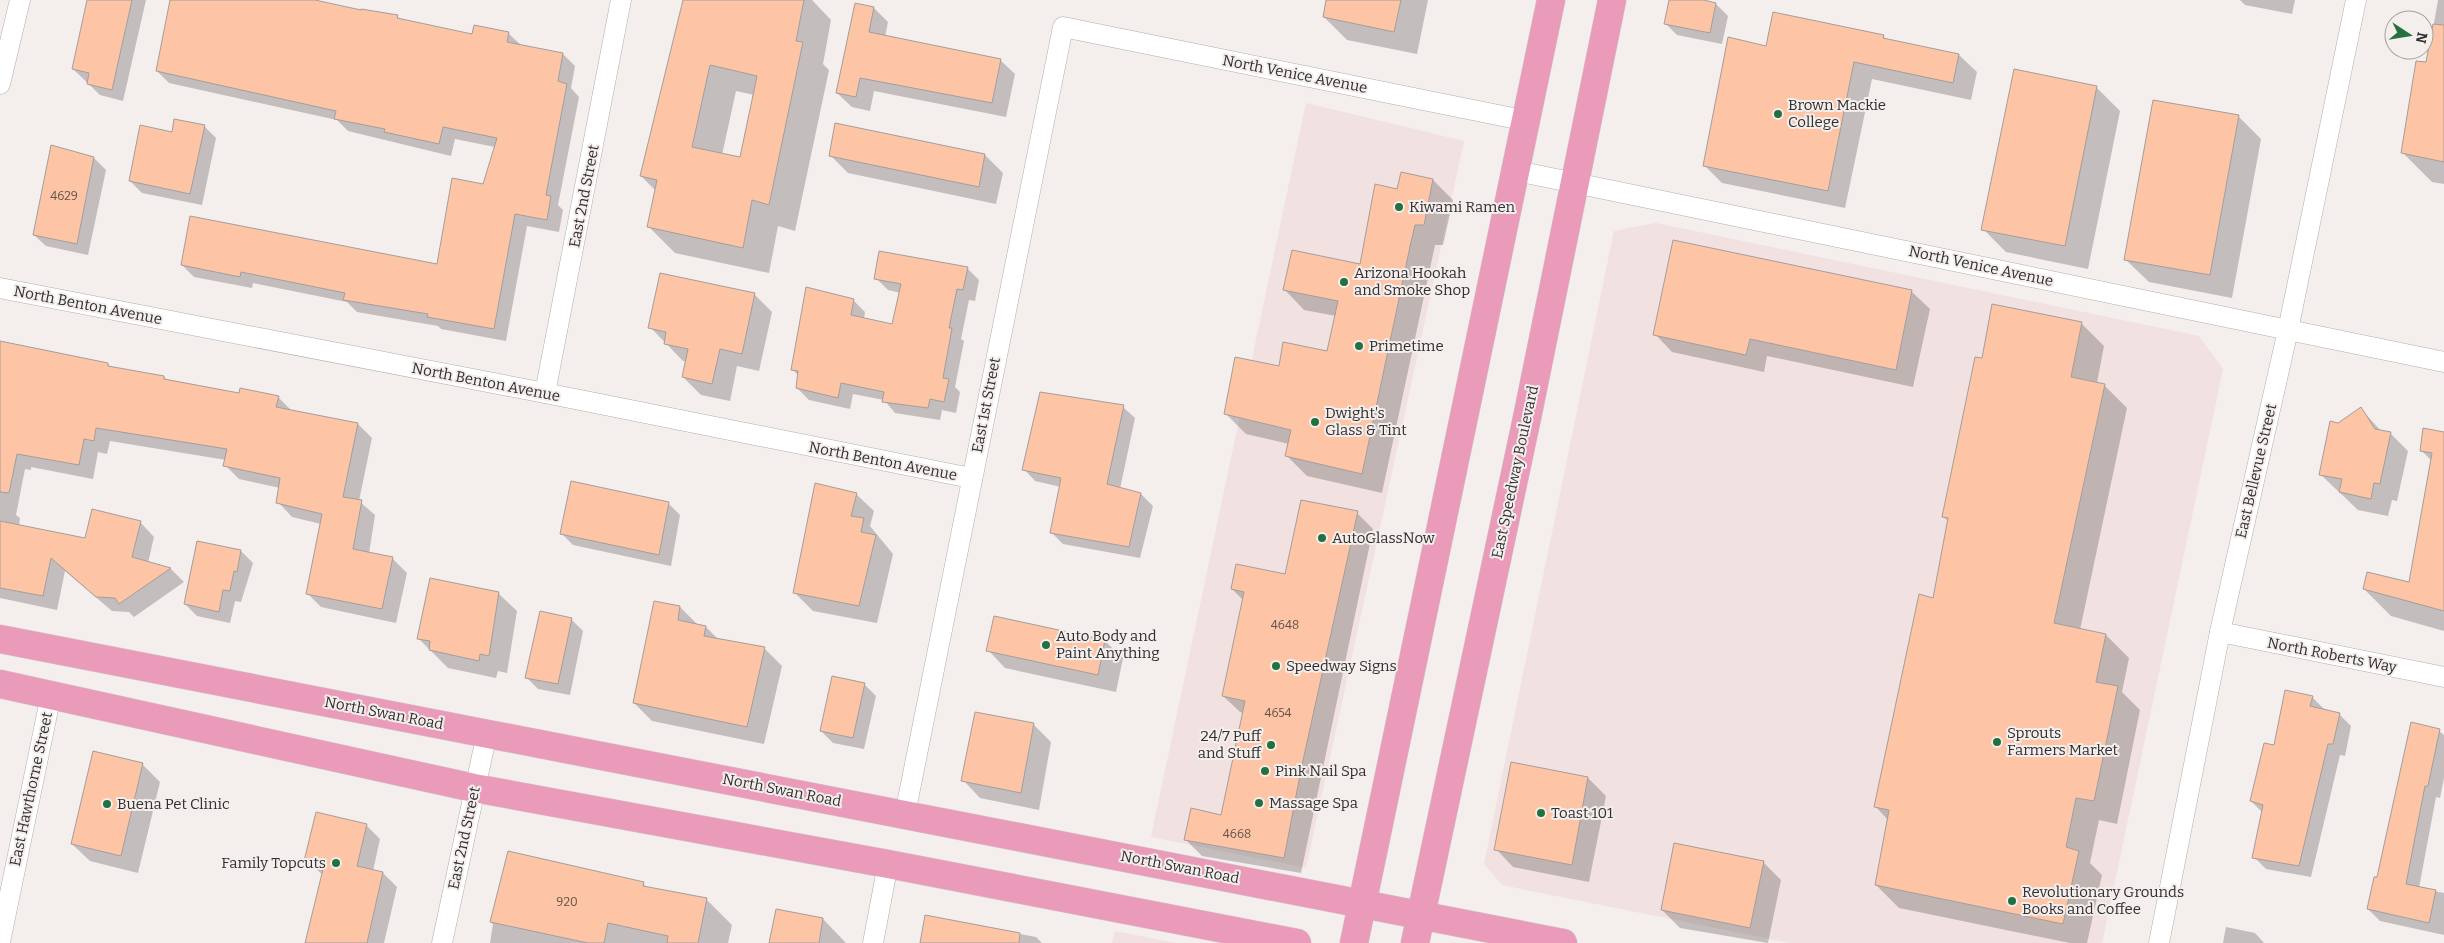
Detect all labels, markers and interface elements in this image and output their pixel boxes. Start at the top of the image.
north arrow [2384,10,2434,60]
text: N [2412,31,2431,45]
street label: North Venice Avenue [1221,51,1369,97]
place label: Brown Mackie College [1788,96,1886,131]
marker: Brown Mackie College [1772,108,1784,120]
street label: East 2nd Street [565,142,603,249]
house number: 4629 [50,189,78,203]
place label: Kiwami Ramen [1409,198,1516,216]
marker: Kiwami Ramen [1393,201,1405,213]
street label: North Venice Avenue [1907,242,2055,290]
place label: Arizona Hookah and Smoke Shop [1354,264,1470,299]
marker: Arizona Hookah and Smoke Shop [1338,276,1350,288]
street label: North Benton Avenue [12,282,164,328]
place label: Primetime [1369,337,1444,355]
marker: Primetime [1353,340,1365,352]
street label: East 1st Street [968,355,1004,454]
street label: North Benton Avenue [410,359,562,405]
street label: East Speedway Boulevard [1488,384,1542,560]
street label: East Bellevue Street [2232,401,2280,540]
place label: Dwight's Glass & Tint [1325,404,1407,439]
marker: Dwight's Glass & Tint [1309,416,1321,428]
street label: North Benton Avenue [807,438,959,484]
place label: AutoGlassNow [1332,529,1436,547]
marker: AutoGlassNow [1316,532,1328,544]
house number: 4648 [1271,618,1299,632]
place label: Auto Body and Paint Anything [1056,627,1160,662]
street label: North Roberts Way [2266,634,2398,676]
marker: Auto Body and Paint Anything [1040,639,1052,651]
place label: Speedway Signs [1286,657,1397,675]
marker: Speedway Signs [1270,660,1282,672]
street label: North Swan Road [323,693,445,733]
house number: 4654 [1264,706,1292,720]
street label: East Hawthorne Street [6,710,56,868]
place label: Sprouts Farmers Market [2007,724,2119,759]
place label: 24/7 Puff and Stuff [1198,727,1263,762]
marker: Sprouts Farmers Market [1991,736,2003,748]
marker: 24/7 Puff and Stuff [1265,739,1277,751]
place label: Pink Nail Spa [1275,762,1367,780]
marker: Pink Nail Spa [1259,765,1271,777]
street label: North Swan Road [721,770,843,810]
street label: East 2nd Street [444,784,484,891]
place label: Massage Spa [1269,794,1358,812]
place label: Buena Pet Clinic [117,795,230,813]
marker: Massage Spa [1253,797,1265,809]
marker: Buena Pet Clinic [101,798,113,810]
place label: Toast 101 [1551,804,1613,822]
marker: Toast 101 [1535,807,1547,819]
house number: 4668 [1223,827,1251,841]
street label: North Swan Road [1119,847,1241,887]
place label: Family Topcuts [221,854,326,872]
marker: Family Topcuts [330,857,342,869]
place label: Revolutionary Grounds Books and Coffee [2022,883,2184,918]
house number: 920 [556,895,578,909]
marker: Revolutionary Grounds Books and Coffee [2006,895,2018,907]

